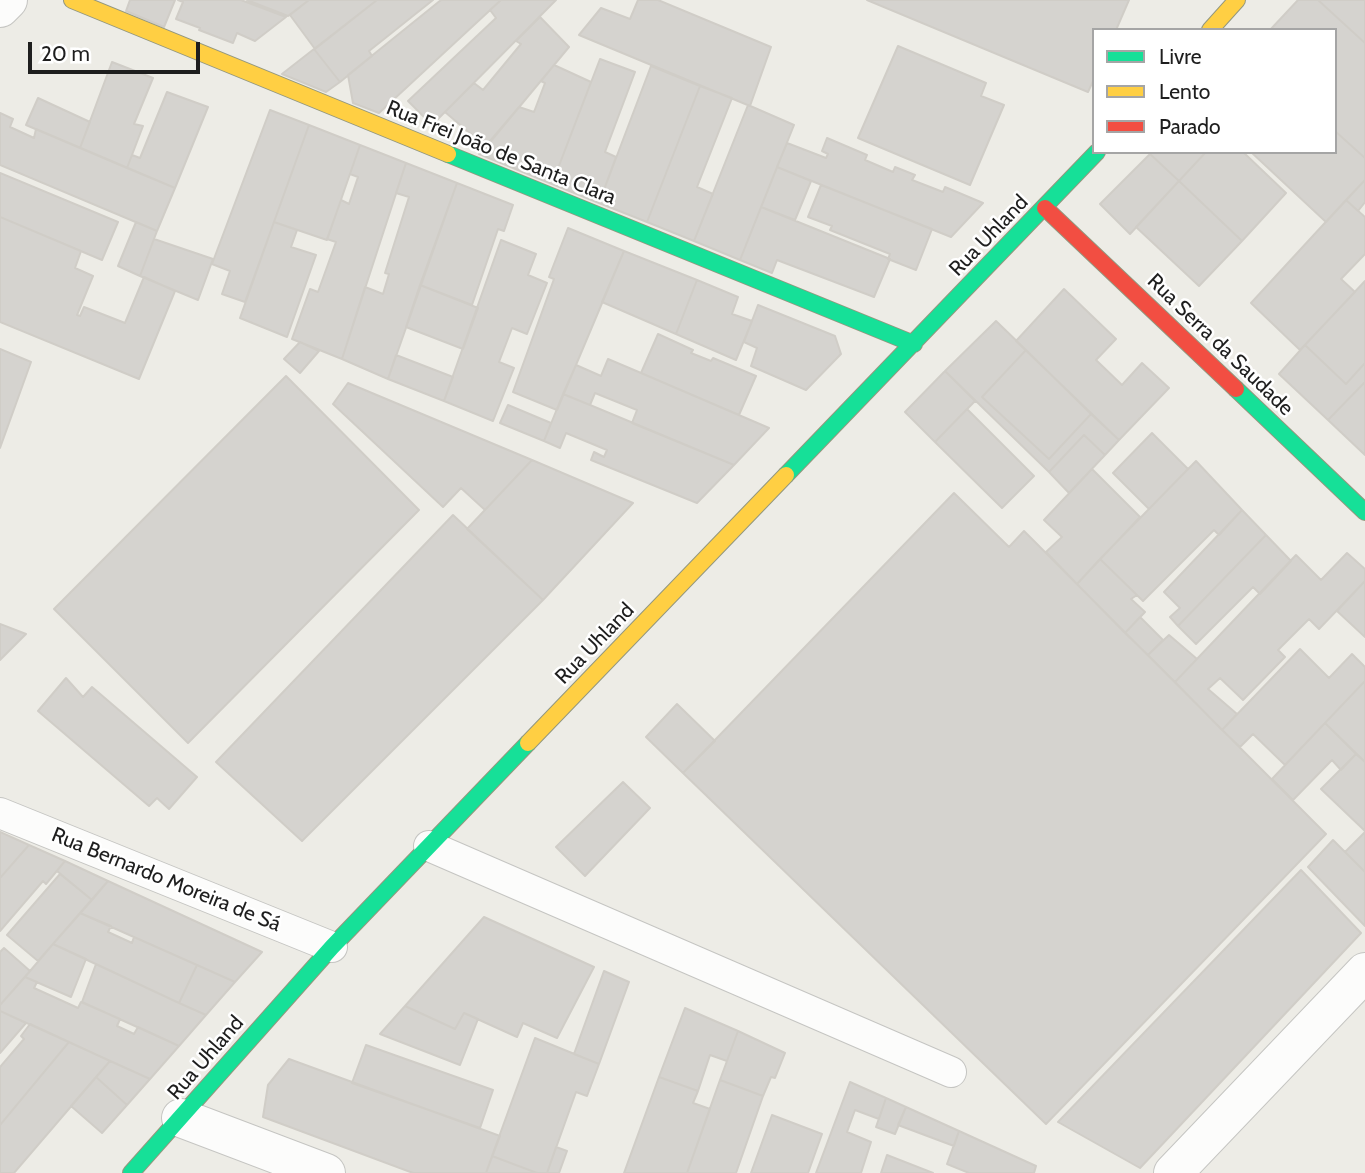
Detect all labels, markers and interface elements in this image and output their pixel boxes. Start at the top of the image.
scale bar [32,28,203,72]
legend [1092,28,1337,154]
text: 20 m [41,41,90,66]
text: Livre [1159,44,1201,69]
text: Lento [1159,79,1210,104]
street label: Rua Frei João de Santa Clara [383,95,619,211]
text: Parado [1159,114,1221,139]
street label: Rua Uhland [944,190,1034,282]
street label: Rua Serra da Saudade [1142,269,1298,421]
street label: Rua Uhland [550,598,640,690]
street label: Rua Bernardo Moreira de Sá [48,822,284,938]
street label: Rua Uhland [163,1011,249,1105]

